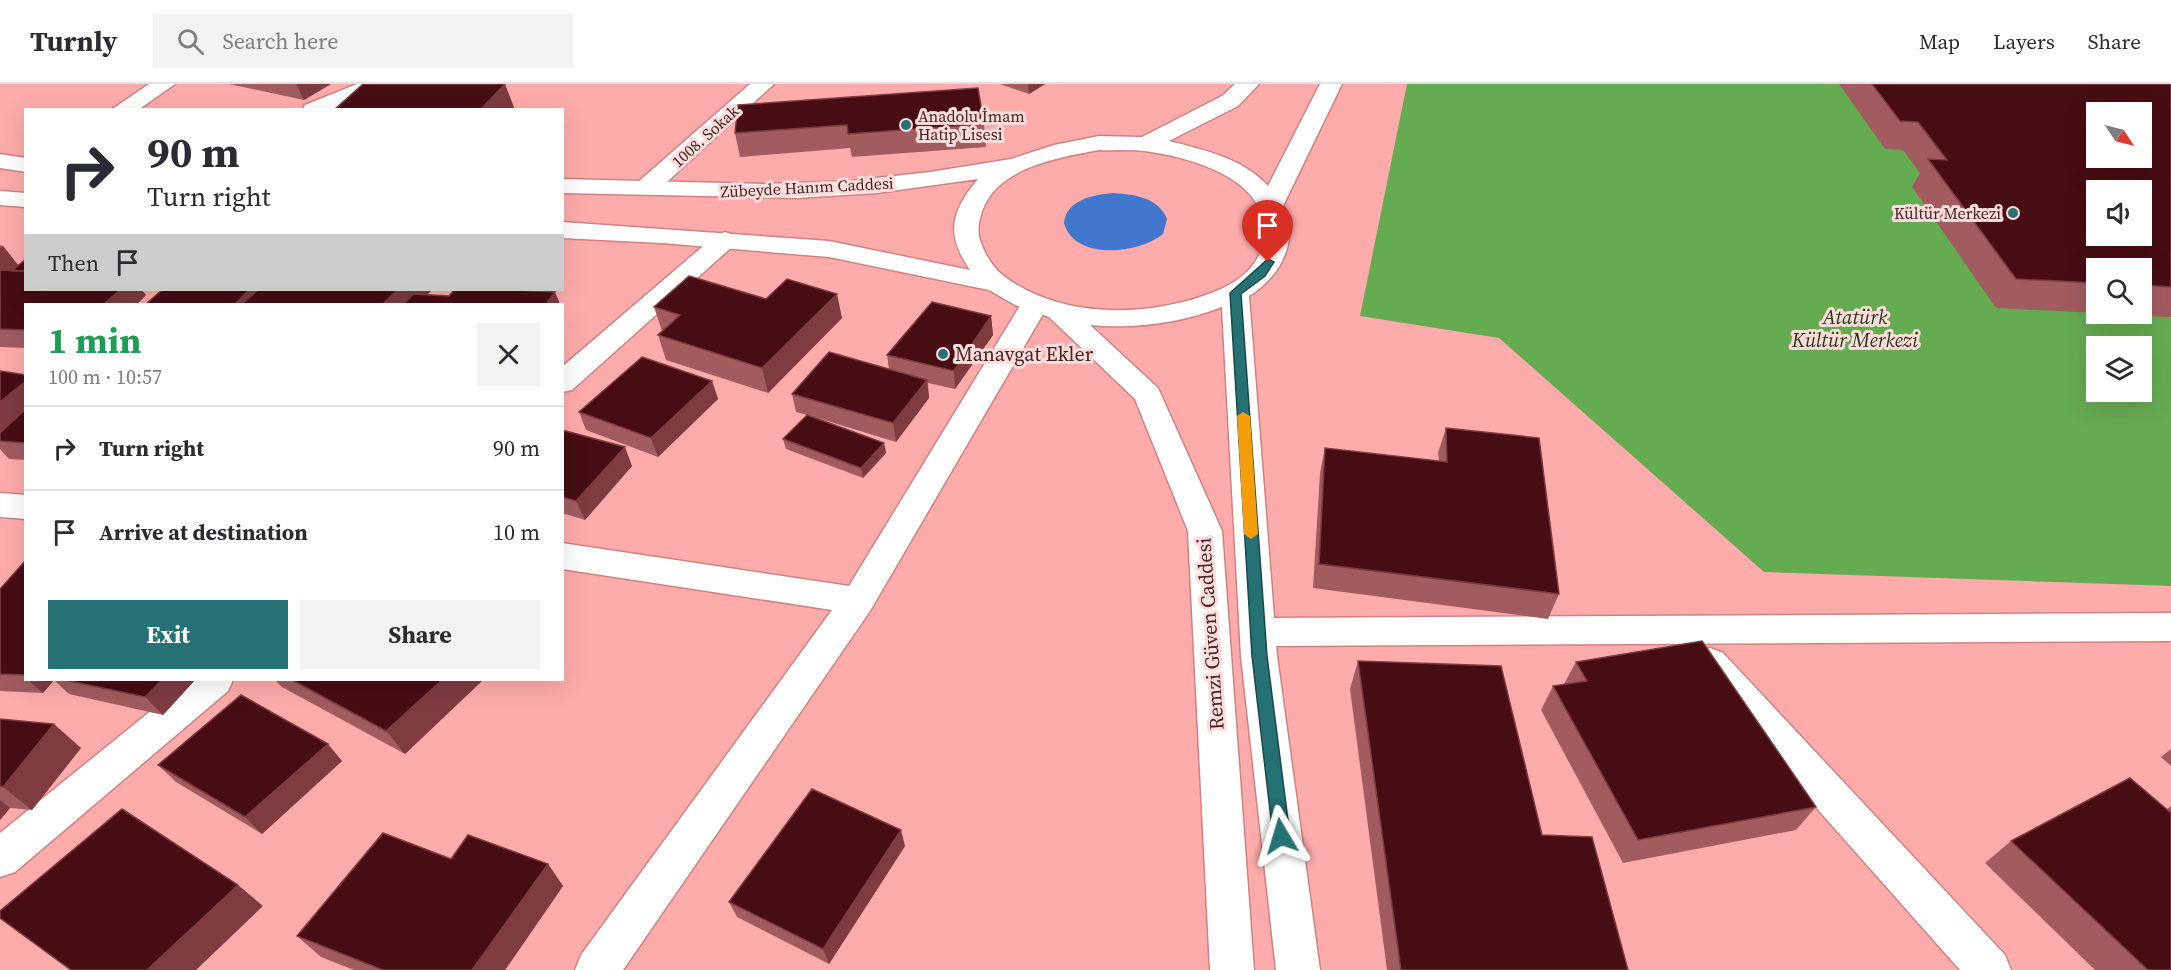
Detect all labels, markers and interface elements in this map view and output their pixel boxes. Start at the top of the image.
search box [153,14,573,68]
text: Turnly [30,22,117,60]
icon: search [174,25,207,58]
text: Search here [222,26,338,56]
text: Map [1919,27,1960,56]
text: Layers [1993,27,2055,56]
text: Share [2088,27,2141,56]
street label: 1008. Sokak [667,100,743,172]
north arrow [2086,102,2152,168]
map controls [2086,102,2152,402]
place label: Anadolu İmam Hatip Lisesi [918,105,1025,145]
marker: Anadolu İmam Hatip Lisesi [899,118,913,132]
text: 90 m [147,123,240,181]
icon: right [48,132,126,210]
street label: Zübeyde Hanım Caddesi [720,171,894,203]
text: Turn right [147,178,271,215]
button: sound [2086,180,2152,246]
pin [1242,200,1293,262]
place label: Kültür Merkezi [1894,202,2001,224]
marker: Kültür Merkezi [2006,206,2020,220]
icon: arrive [1251,209,1284,242]
icon: arrive [111,246,144,279]
text: Then [48,248,99,278]
button: search [2086,258,2152,324]
park label: Atatürk Kültür Merkezi [1791,303,1918,354]
text: 1 min [48,316,141,365]
button: close [477,323,540,386]
button: layers [2086,336,2152,402]
place label: Manavgat Ekler [955,340,1094,368]
marker: Manavgat Ekler [936,347,950,361]
text: 100 m · 10:57 [48,363,162,391]
icon: right [48,432,81,465]
text: Turn right [99,433,204,463]
text: 90 m [493,433,540,463]
icon: arrive [48,516,81,549]
text: Arrive at destination [99,517,308,547]
text: 10 m [493,517,540,547]
street label: Remzi Güven Caddesi [1189,537,1231,731]
button: Exit [48,600,288,669]
button: Share [300,600,540,669]
position arrow [1249,804,1313,868]

